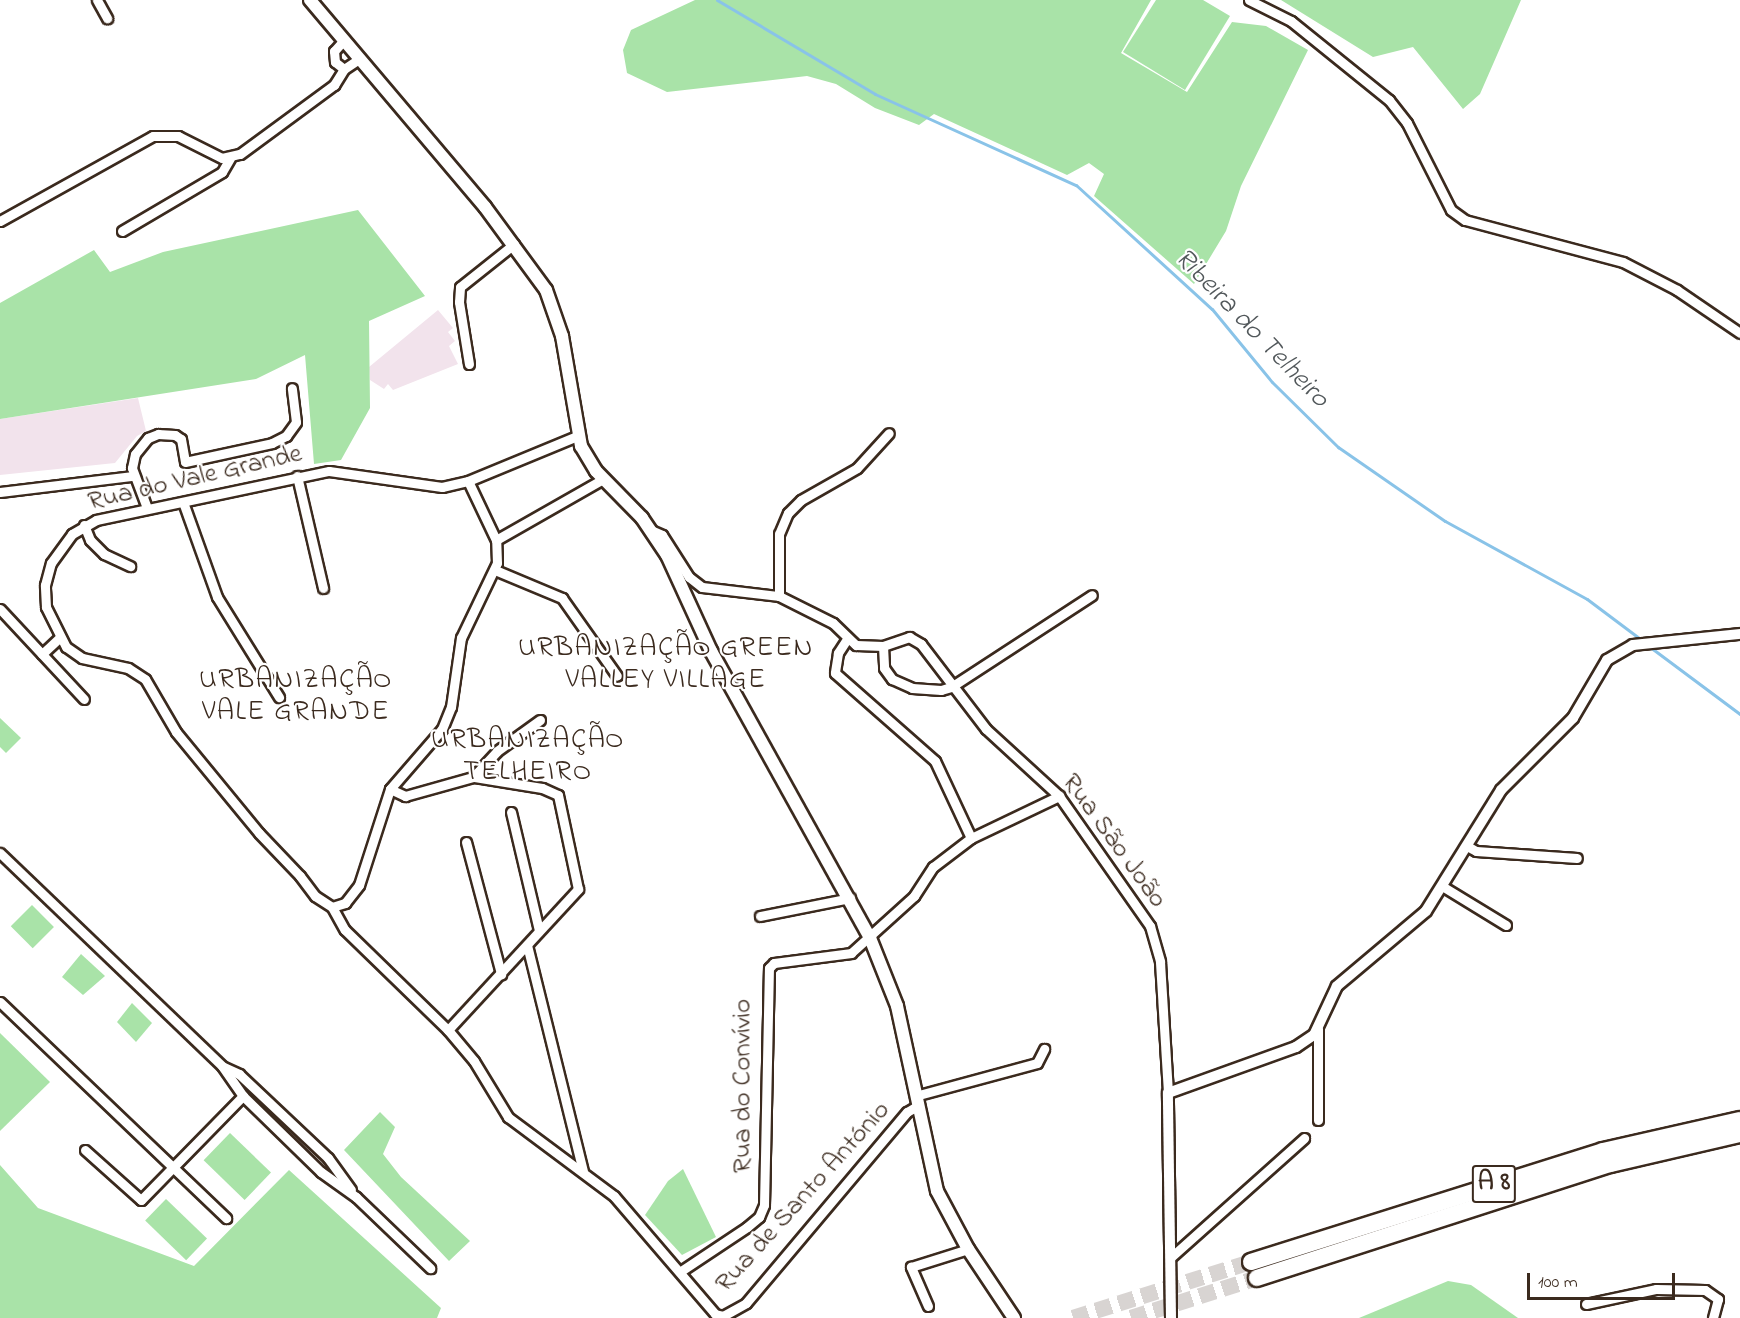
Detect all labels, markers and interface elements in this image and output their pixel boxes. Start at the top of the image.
water label: Ribeira do Telheiro [1167,242,1335,416]
street label: Rua do Vale Grande [85,438,305,518]
district label: URBANIZAÇÃO GREEN VALLEY VILLAGE [518,632,814,698]
district label: URBANIZAÇÃO VALE GRANDE [199,664,393,730]
district label: URBANIZAÇÃO TELHEIRO [431,724,625,790]
street label: Rua São João [1054,767,1174,915]
street label: Rua do Convívio [727,999,759,1173]
street label: Rua de Santo António [709,1095,897,1299]
road number: A 8 [1472,1161,1516,1207]
scale bar [1530,1261,1678,1299]
text: 100 m [1538,1270,1578,1296]

